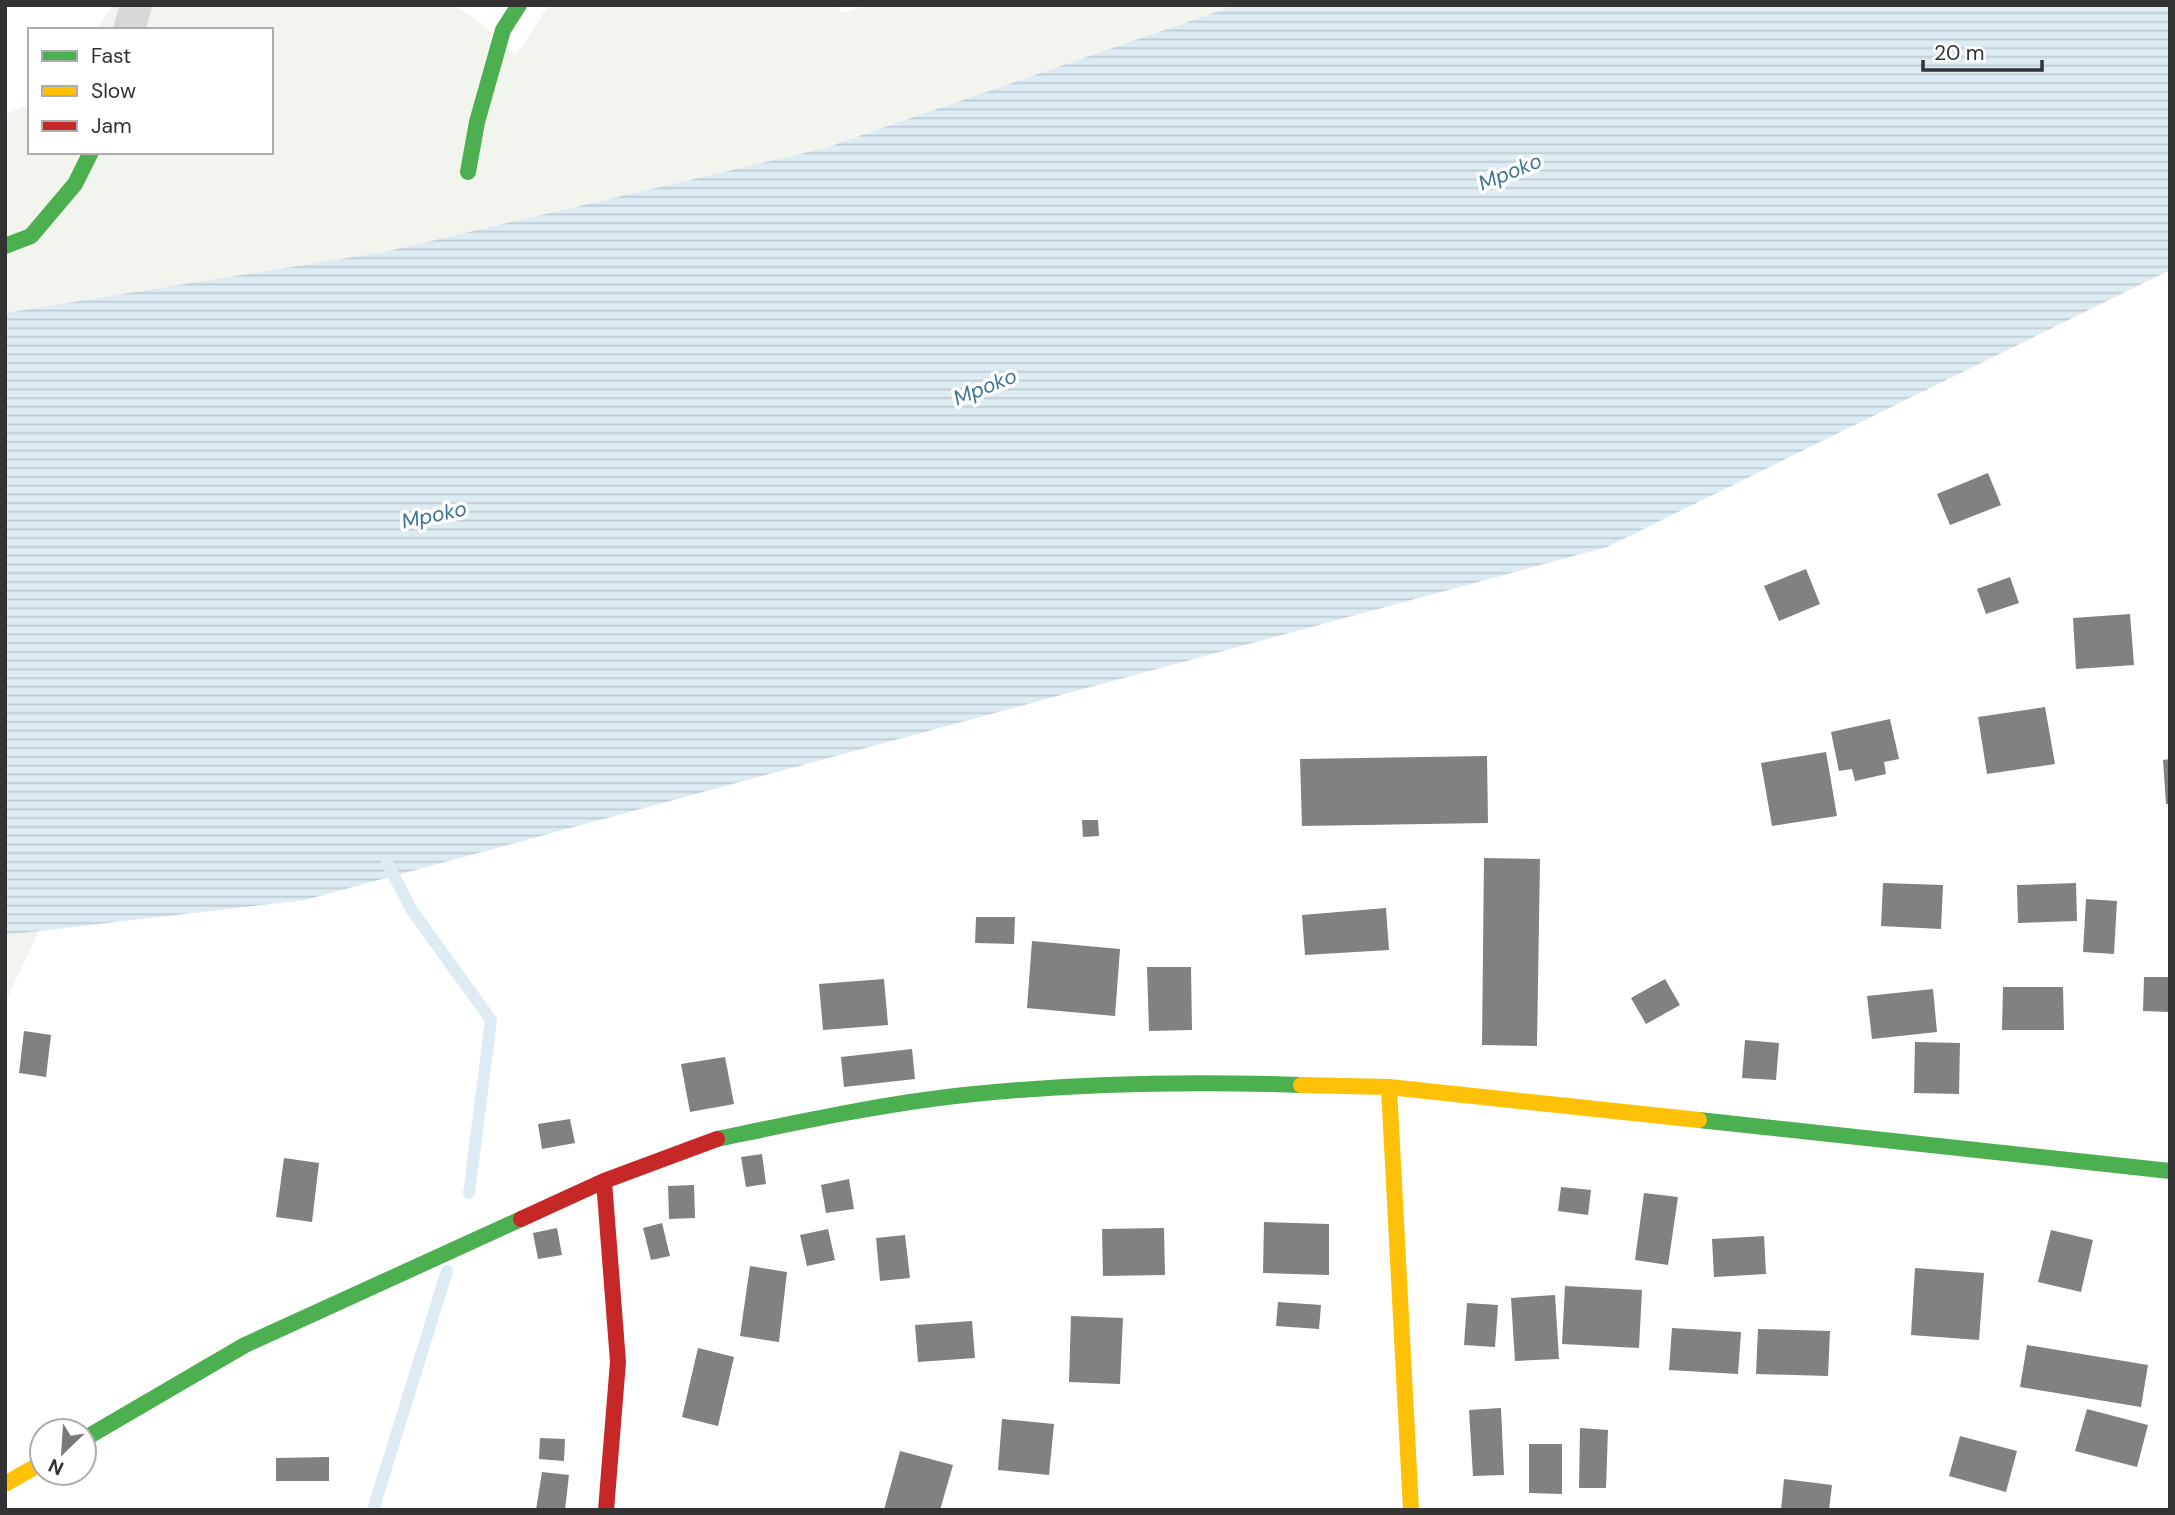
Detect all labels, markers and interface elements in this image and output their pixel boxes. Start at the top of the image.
legend [28,28,273,154]
scale bar [1923,28,2042,72]
text: 20 m [1934,39,1985,67]
text: Fast [91,42,131,70]
text: Slow [91,77,136,105]
text: Jam [91,112,132,140]
water label: Mpoko [1474,147,1546,197]
water label: Mpoko [949,362,1021,412]
water label: Mpoko [399,494,469,536]
north arrow [28,1417,98,1487]
text: N [44,1453,68,1481]

